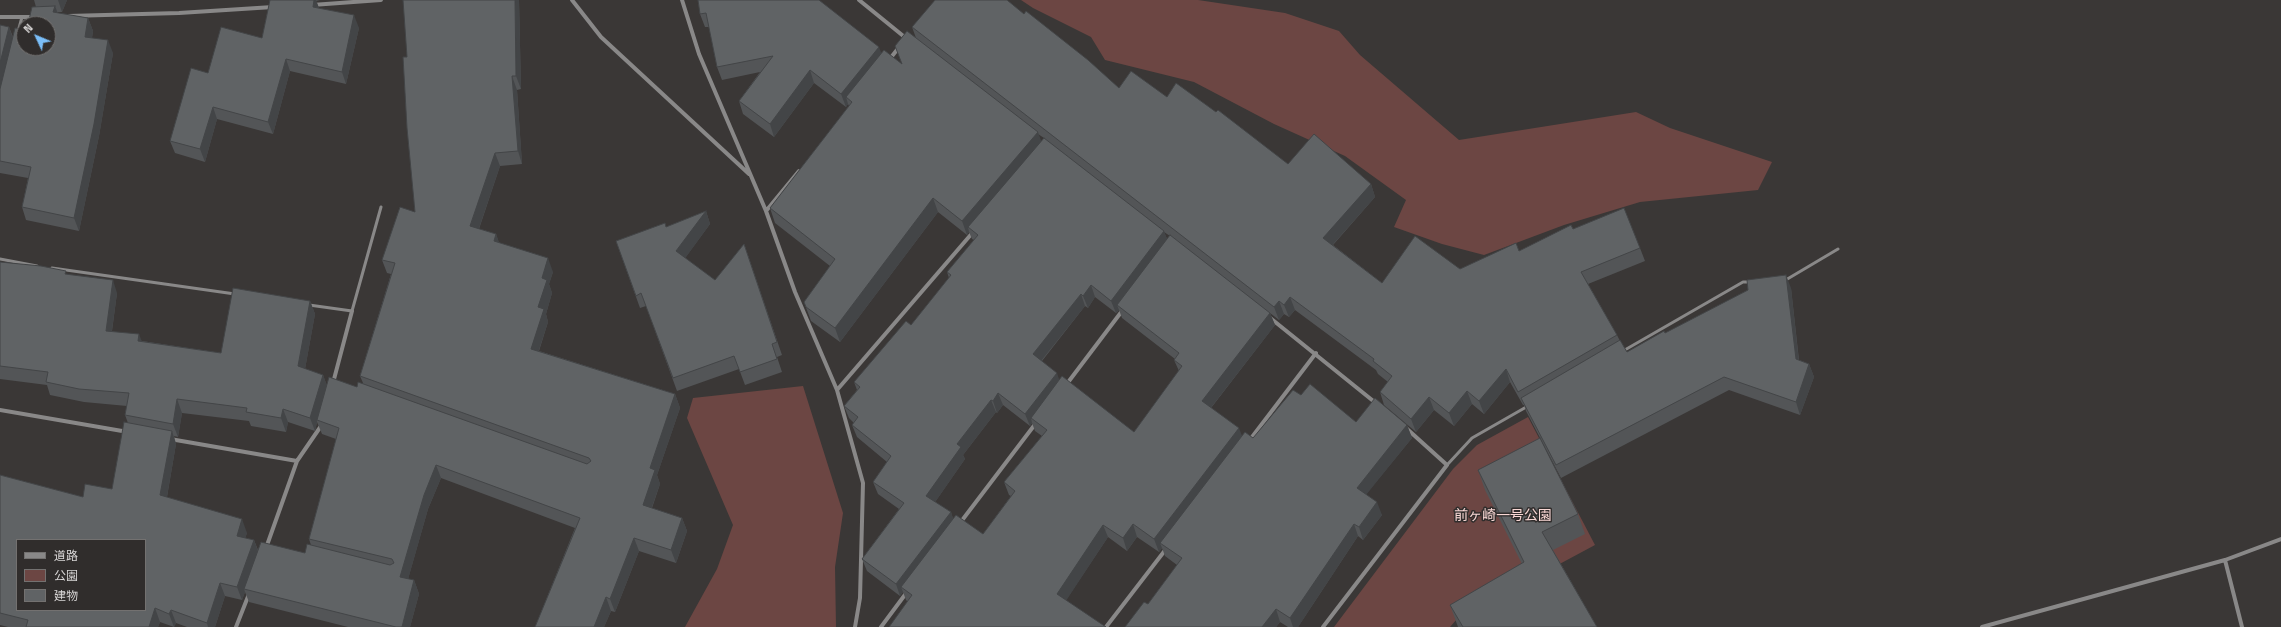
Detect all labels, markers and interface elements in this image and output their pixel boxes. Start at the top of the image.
north arrow [16,16,56,56]
text: N [20,20,36,37]
park label: 前ヶ崎一号公園 [1454,509,1552,525]
legend [16,539,146,611]
text: 道路 [54,546,78,565]
text: 公園 [54,566,78,585]
text: 建物 [54,586,78,605]

